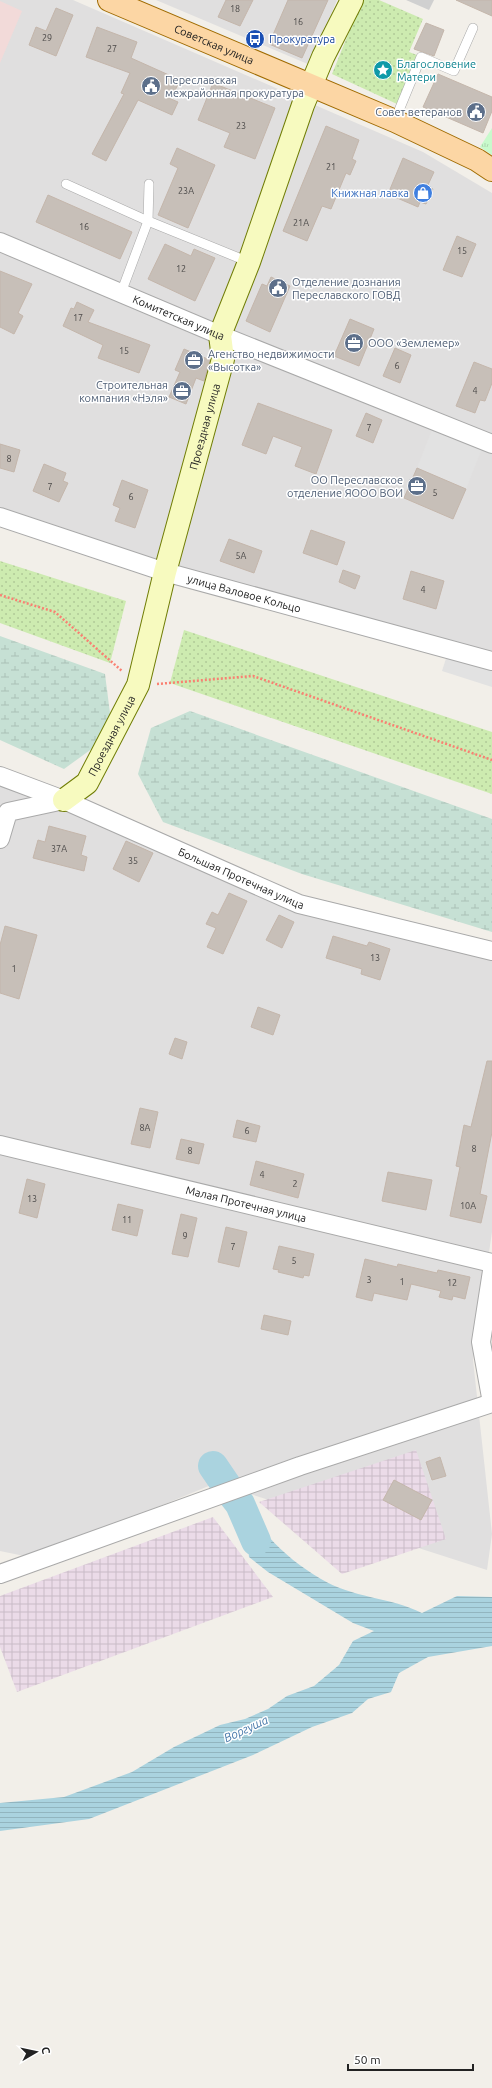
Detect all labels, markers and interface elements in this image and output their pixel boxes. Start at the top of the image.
house number: 18 [230,4,240,14]
house number: 16 [293,17,303,27]
street label: Советская улица [172,22,256,67]
bus stop icon: Прокуратура [244,28,266,50]
house number: 29 [42,33,52,43]
place label: Прокуратура [269,33,335,45]
house number: 27 [107,44,117,54]
place label: Благословение Матери [397,58,476,83]
place icon: Благословение Матери [372,59,394,81]
place label: Переславская межрайонная прокуратура [165,74,304,99]
public building icon: Переславская межрайонная прокуратура [140,75,162,97]
public building icon: Совет ветеранов [465,101,487,123]
place label: Совет ветеранов [375,106,462,118]
house number: 23 [236,121,246,131]
house number: 21 [326,162,336,172]
shop icon: Книжная лавка [412,182,434,204]
house number: 23А [178,186,194,196]
place label: Книжная лавка [331,187,409,199]
house number: 21А [293,218,309,228]
house number: 16 [79,222,89,232]
house number: 15 [457,246,467,256]
house number: 12 [176,264,186,274]
place label: Отделение дознания Переславского ГОВД [292,276,401,301]
public building icon: Отделение дознания Переславского ГОВД [267,277,289,299]
street label: Комитетская улица [131,293,226,342]
house number: 17 [73,313,83,323]
office icon: ООО «Землемер» [343,332,365,354]
place label: ООО «Землемер» [368,337,460,349]
house number: 15 [119,346,129,356]
place label: Агенство недвижимости «Высотка» [208,348,335,373]
office icon: Агенство недвижимости «Высотка» [183,349,205,371]
house number: 6 [394,361,400,371]
place label: Строительная компания «Нэля» [79,379,168,404]
office icon: Строительная компания «Нэля» [171,380,193,402]
street label: Проездная улица [187,382,222,471]
house number: 4 [472,386,478,396]
house number: 7 [366,423,372,433]
house number: 8 [6,454,12,464]
place label: ОО Переславское отделение ЯООО ВОИ [287,474,403,499]
office icon: ОО Переславское отделение ЯООО ВОИ [406,475,428,497]
house number: 7 [47,482,53,492]
house number: 5 [432,488,438,498]
house number: 6 [128,492,134,502]
house number: 5А [236,551,247,561]
street label: улица Валовое Кольцо [186,572,302,615]
house number: 4 [420,585,426,595]
street label: Проездная улица [86,693,138,778]
house number: 37А [51,844,67,854]
street label: Большая Протечная улица [176,845,305,911]
house number: 35 [128,856,138,866]
house number: 13 [370,953,380,963]
house number: 1 [11,964,17,974]
house number: 8А [140,1123,151,1133]
house number: 6 [244,1126,250,1136]
house number: 8 [471,1144,477,1154]
house number: 8 [187,1146,193,1156]
house number: 4 [259,1170,265,1180]
house number: 2 [292,1179,298,1189]
street label: Малая Протечная улица [185,1184,308,1224]
house number: 13 [27,1194,37,1204]
house number: 10А [460,1201,476,1211]
house number: 11 [122,1215,132,1225]
house number: 9 [182,1231,188,1241]
house number: 7 [230,1242,236,1252]
house number: 5 [291,1256,297,1266]
house number: 3 [366,1275,372,1285]
house number: 1 [399,1277,405,1287]
house number: 12 [447,1278,457,1288]
water label: Воргуша [222,1712,270,1744]
north arrow [16,2032,56,2072]
text: С [39,2046,52,2055]
scale bar [348,2046,473,2072]
text: 50 m [354,2053,381,2066]

